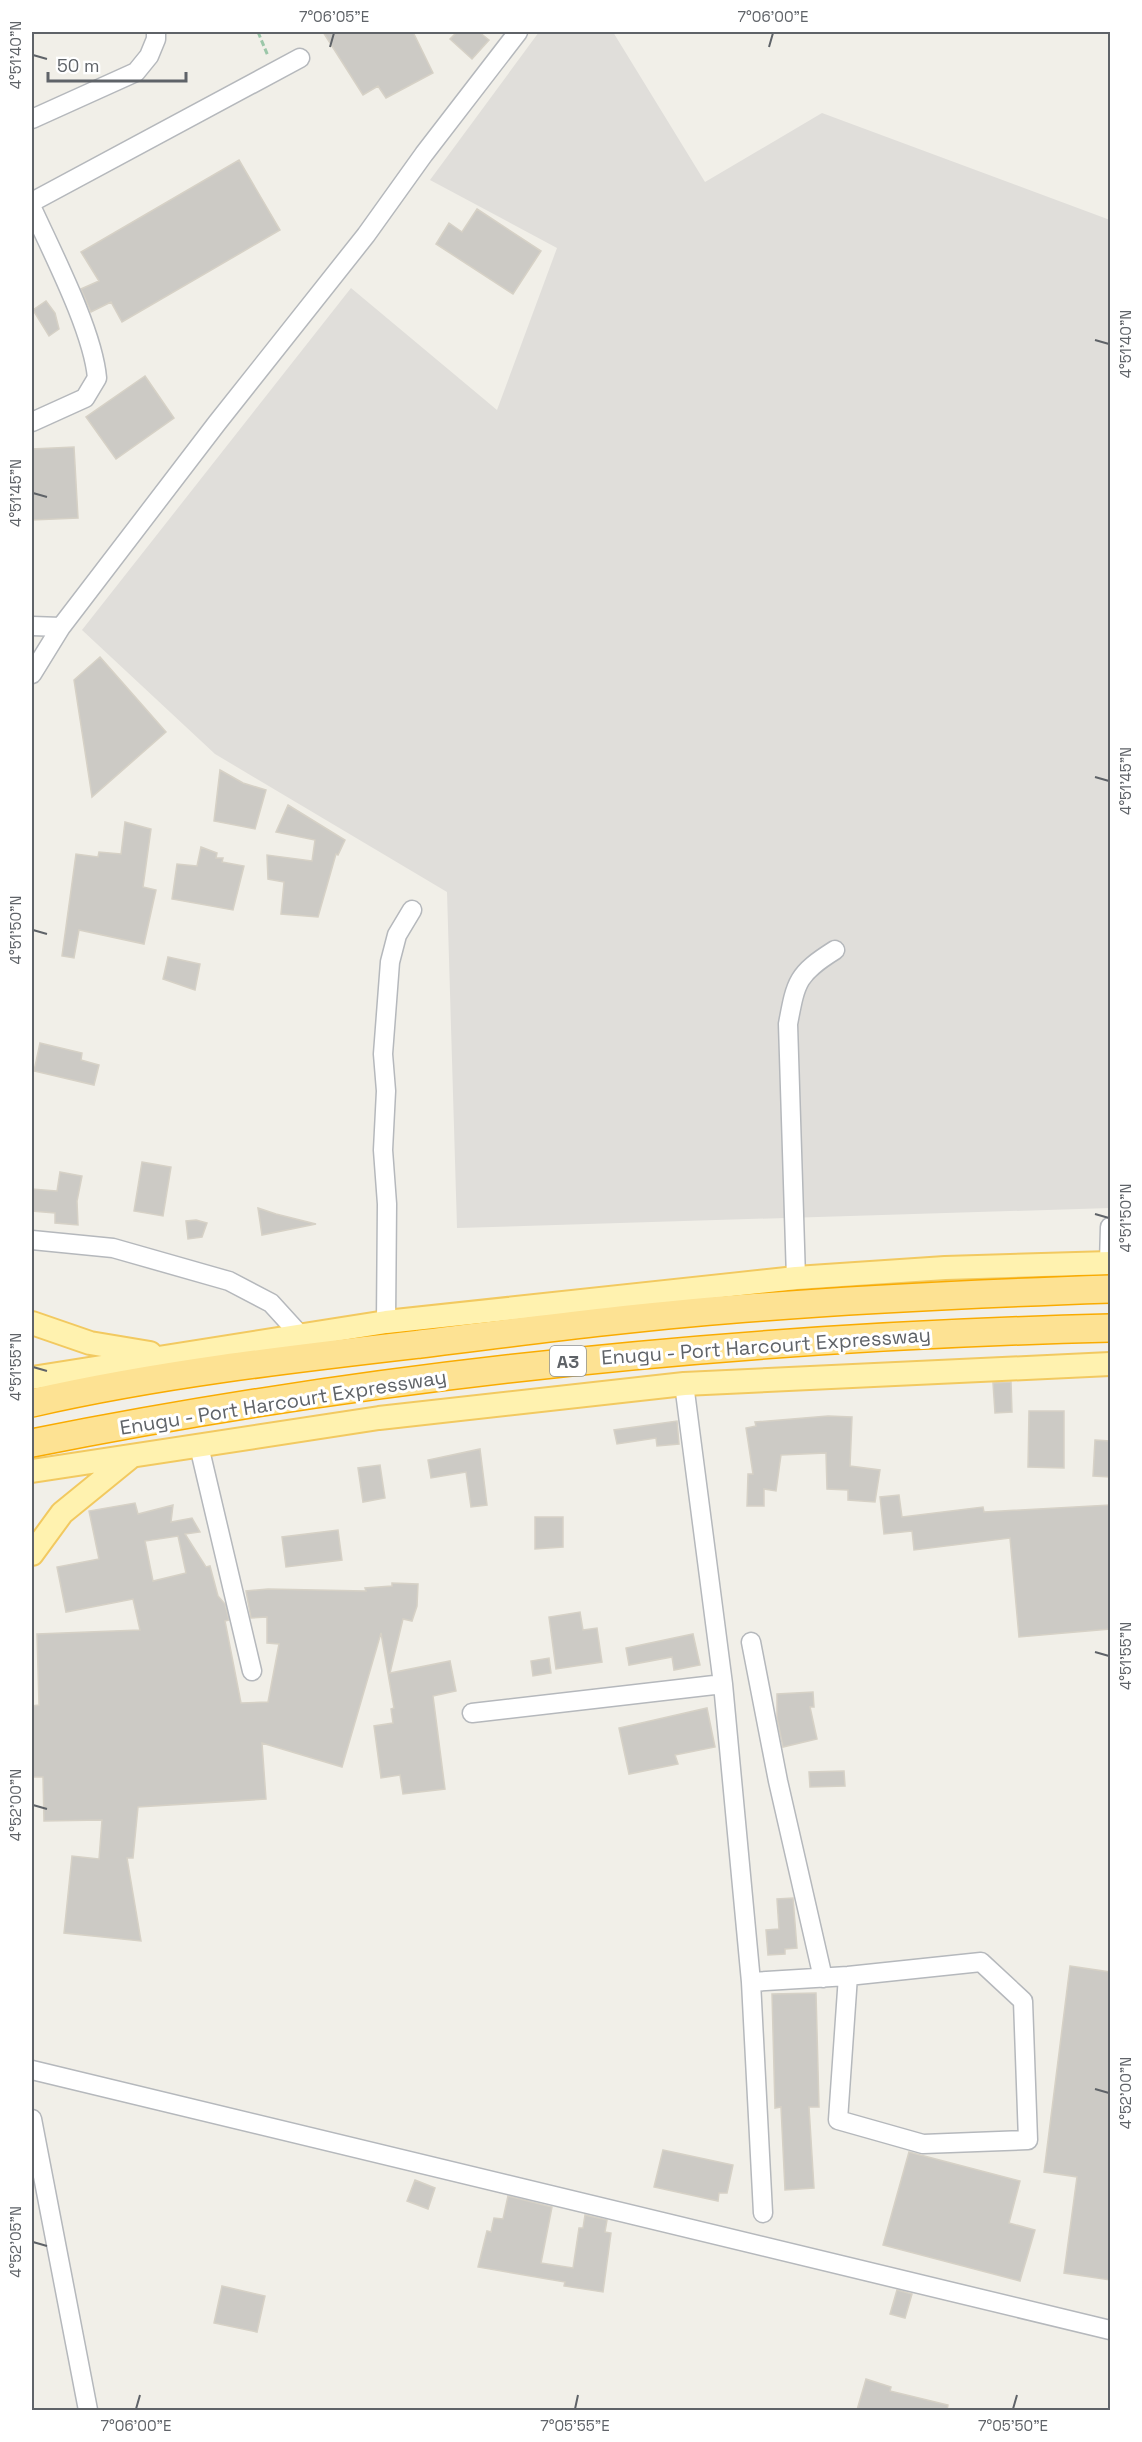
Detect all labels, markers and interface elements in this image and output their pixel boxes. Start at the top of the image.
text: 7°06'05"E [299,7,369,26]
text: 7°06'00"E [738,7,808,26]
text: 4°51'40"N [6,21,25,89]
scale bar [48,45,186,83]
text: 50 m [57,54,99,77]
text: 4°51'40"N [1116,310,1135,378]
text: 4°51'45"N [6,459,25,527]
text: 4°51'45"N [1116,747,1135,815]
text: 4°51'50"N [6,896,25,964]
text: 4°51'50"N [1116,1184,1135,1252]
street label: Enugu - Port Harcourt Expressway [600,1322,932,1370]
text: 4°51'55"N [6,1333,25,1401]
road number: A3 [550,1346,586,1376]
street label: Enugu - Port Harcourt Expressway [118,1363,448,1441]
text: 4°51'55"N [1116,1622,1135,1690]
text: 4°52'00"N [6,1769,25,1841]
text: 4°52'00"N [1116,2057,1135,2129]
text: 4°52'05"N [6,2206,25,2278]
text: 7°06'00"E [101,2416,171,2435]
text: 7°05'55"E [540,2416,610,2435]
text: 7°05'50"E [978,2416,1048,2435]

